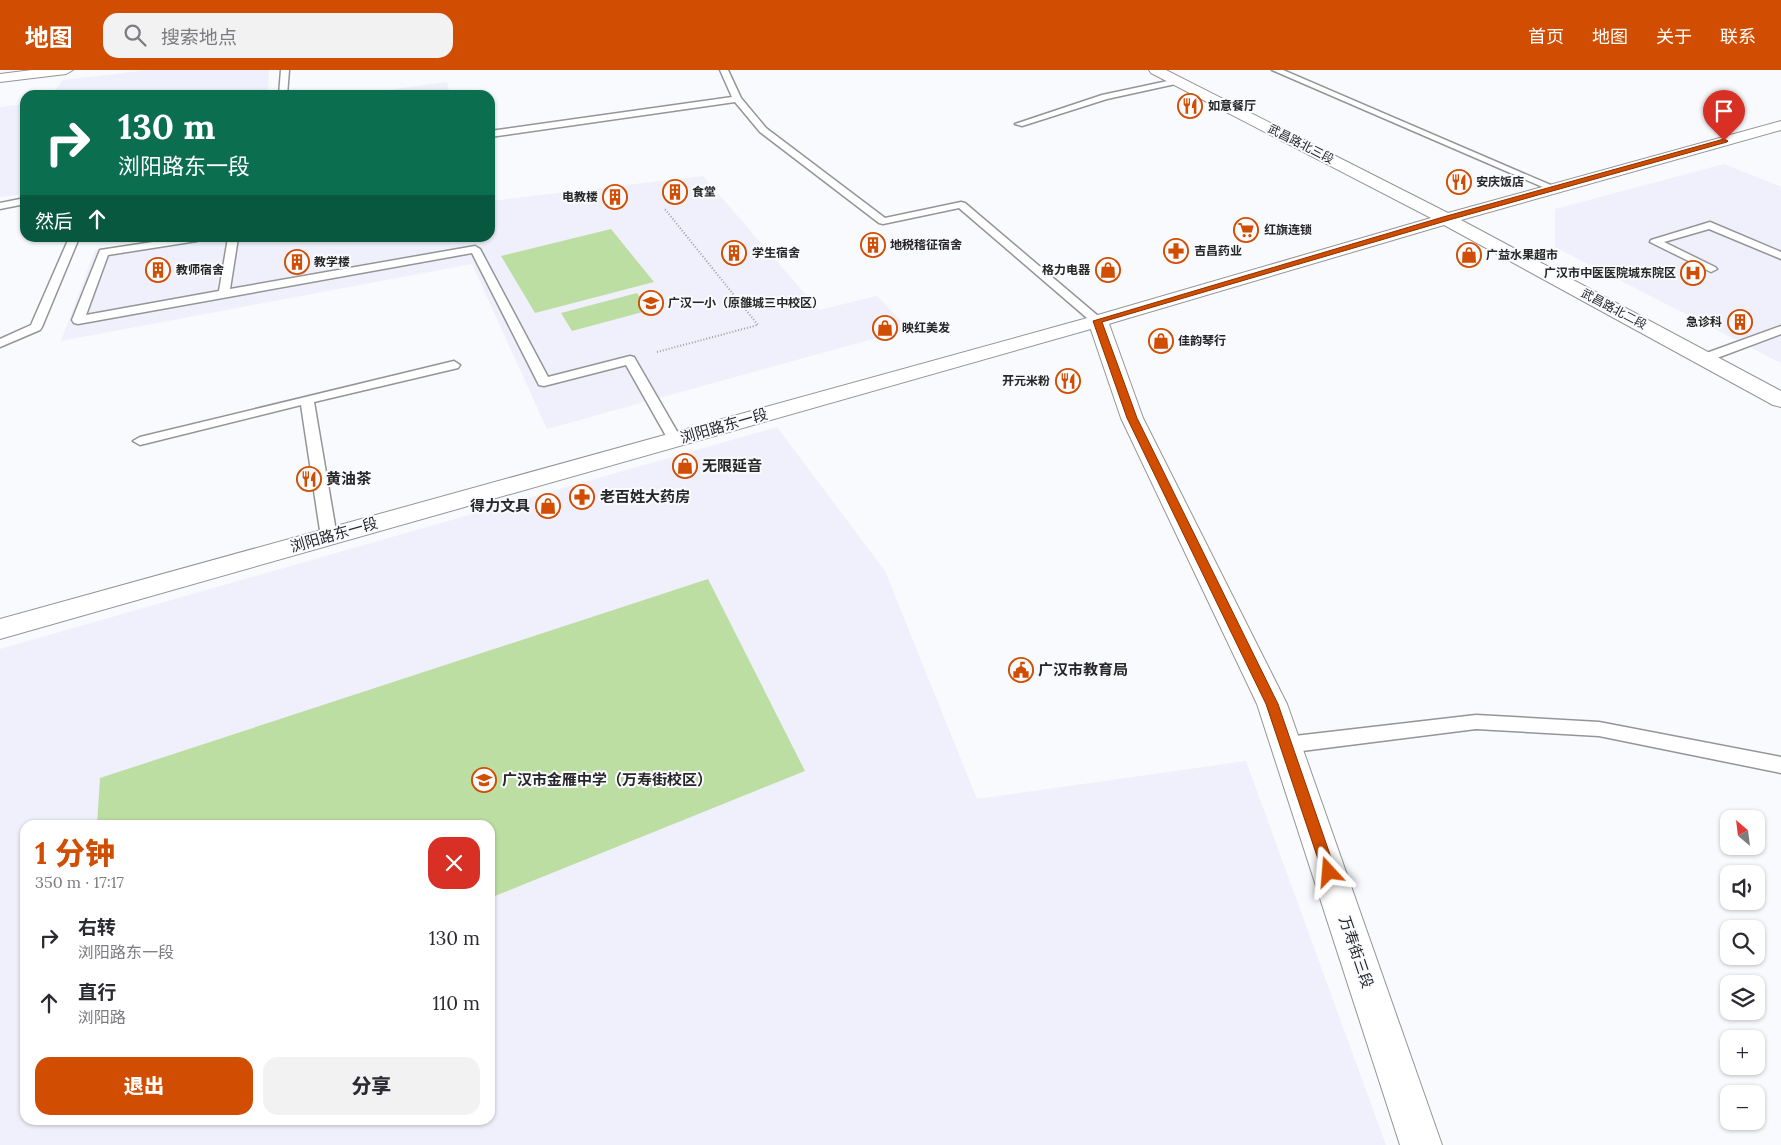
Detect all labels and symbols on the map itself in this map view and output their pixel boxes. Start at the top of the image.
pin [1703,90,1745,141]
restaurant icon: 如意餐厅 [1177,93,1203,119]
place label: 如意餐厅 [1208,98,1256,113]
street label: 武昌路北三段 [1266,121,1337,167]
restaurant icon: 安庆饭店 [1446,169,1472,195]
place label: 安庆饭店 [1476,174,1524,189]
building icon: 食堂 [662,179,688,205]
building icon: 电教楼 [602,184,628,210]
place label: 食堂 [692,184,716,199]
place label: 电教楼 [562,189,598,204]
supermarket icon: 红旗连锁 [1233,217,1259,243]
place label: 红旗连锁 [1264,222,1312,237]
building icon: 地税稽征宿舍 [860,232,886,258]
place label: 地税稽征宿舍 [890,237,962,252]
pharmacy icon: 吉昌药业 [1163,238,1189,264]
building icon: 学生宿舍 [721,240,747,266]
shop icon: 广益水果超市 [1456,242,1482,268]
place label: 吉昌药业 [1194,243,1242,258]
place label: 学生宿舍 [752,245,800,260]
place label: 广益水果超市 [1486,247,1558,262]
building icon: 教学楼 [284,249,310,275]
place label: 教学楼 [314,254,350,269]
building icon: 教师宿舍 [145,257,171,283]
shop icon: 格力电器 [1095,257,1121,283]
hospital icon: 广汉市中医医院城东院区 [1680,260,1706,286]
place label: 教师宿舍 [176,262,224,277]
place label: 格力电器 [1042,262,1091,277]
place label: 广汉市中医医院城东院区 [1544,265,1676,280]
street label: 武昌路北二段 [1579,285,1650,332]
school or university icon: 广汉一小（原雒城三中校区） [638,290,664,316]
place label: 广汉一小（原雒城三中校区） [668,295,824,310]
building icon: 急诊科 [1727,309,1753,335]
place label: 急诊科 [1686,314,1722,329]
shop icon: 映红美发 [872,315,898,341]
place label: 映红美发 [902,320,950,335]
shop icon: 佳韵琴行 [1148,328,1174,354]
place label: 佳韵琴行 [1178,333,1226,348]
restaurant icon: 开元米粉 [1055,368,1081,394]
place label: 开元米粉 [1002,373,1050,388]
street label: 浏阳路东一段 [678,404,770,447]
shop icon: 无限延音 [672,453,698,479]
place label: 无限延音 [702,456,762,475]
restaurant icon: 黄油茶 [296,466,322,492]
place label: 黄油茶 [326,469,372,488]
pharmacy icon: 老百姓大药房 [569,484,595,510]
place label: 老百姓大药房 [600,487,690,506]
shop icon: 得力文具 [535,493,561,519]
place label: 得力文具 [470,496,530,515]
street label: 浏阳路东一段 [288,513,380,556]
public building icon: 广汉市教育局 [1008,657,1034,683]
place label: 广汉市教育局 [1038,660,1128,679]
school or university icon: 广汉市金雁中学（万寿街校区） [471,767,497,793]
place label: 广汉市金雁中学（万寿街校区） [502,770,712,789]
north arrow [1720,810,1765,855]
position arrow [1302,845,1354,897]
street label: 万寿街三段 [1335,913,1378,990]

